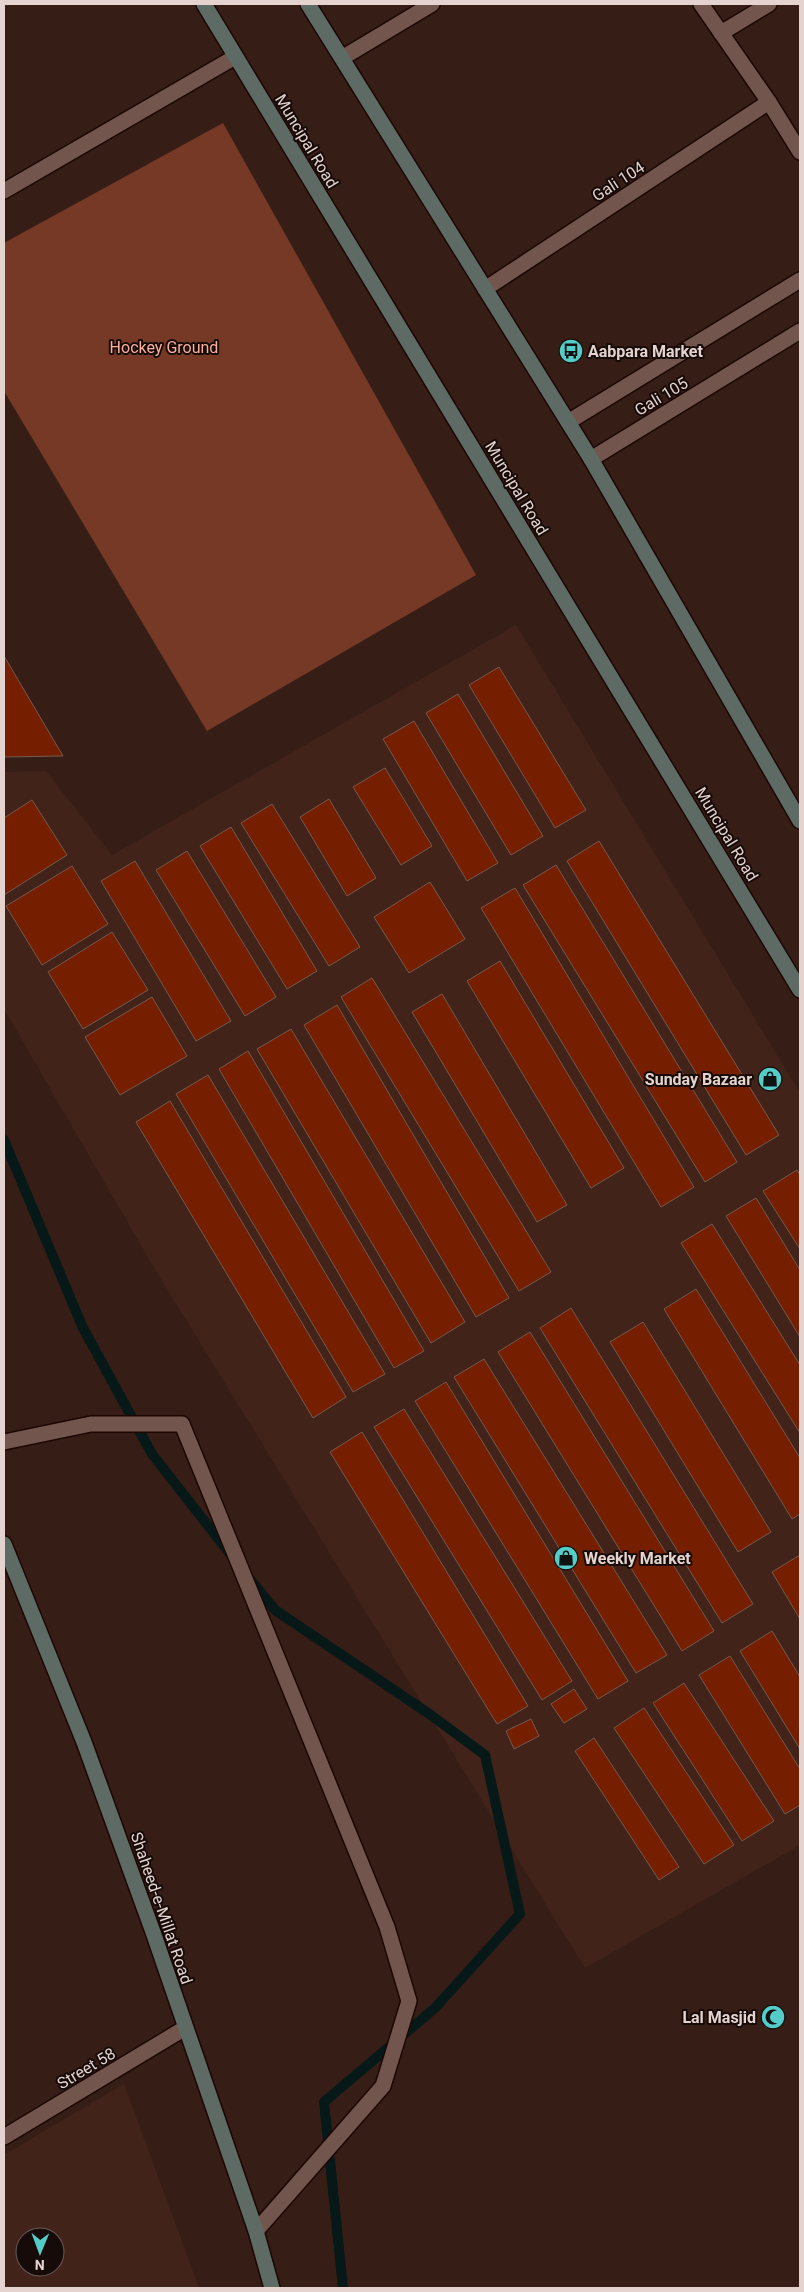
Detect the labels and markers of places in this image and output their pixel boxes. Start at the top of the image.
bus stop icon: Aabpara Market [558,338,584,364]
place label: Aabpara Market [588,342,703,361]
shop icon: Sunday Bazaar [757,1066,783,1092]
place label: Sunday Bazaar [645,1070,752,1089]
shop icon: Weekly Market [553,1545,579,1571]
place label: Weekly Market [584,1549,691,1568]
mosque icon: Lal Masjid [760,2004,786,2030]
place label: Lal Masjid [682,2008,756,2027]

